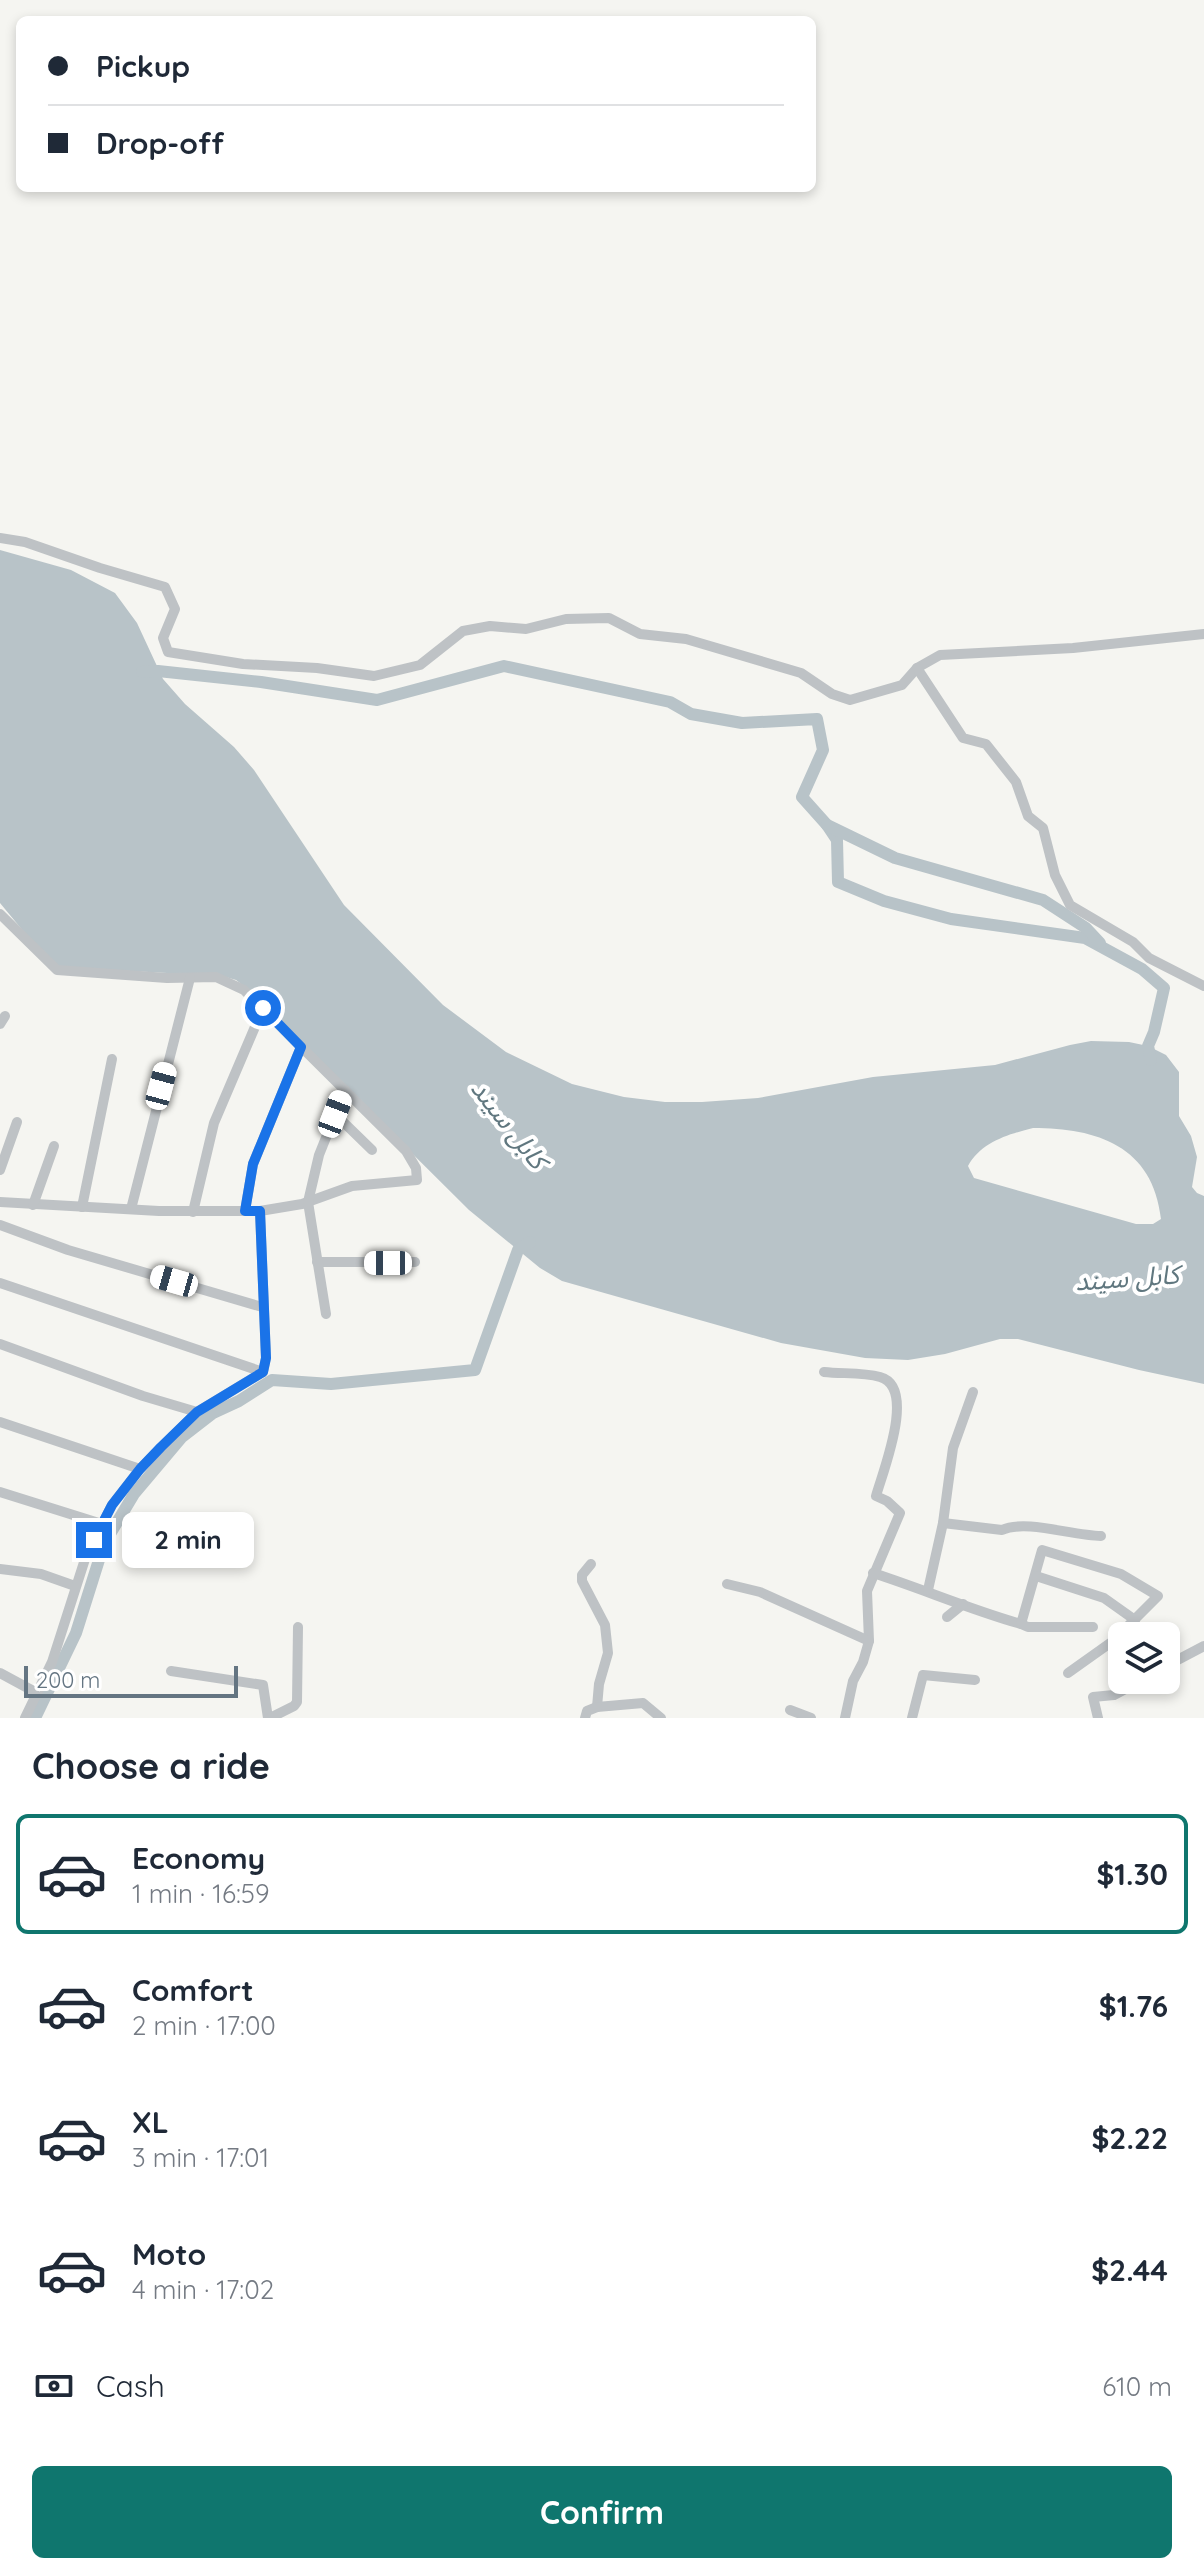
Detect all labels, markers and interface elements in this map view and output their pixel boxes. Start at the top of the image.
text: Pickup [96,47,190,85]
text: Drop-off [96,124,224,162]
route start [245,990,281,1026]
car [143,1060,179,1112]
water label: کابل سيند [464,1072,558,1179]
car [315,1087,355,1141]
car [364,1251,412,1275]
water label: کابل سيند [1074,1257,1185,1298]
car [148,1263,200,1299]
callout: 2 min [122,1512,254,1568]
route end [76,1522,112,1558]
text: 2 min [154,1523,222,1556]
map controls [1108,1622,1180,1694]
button: layers [1108,1622,1180,1694]
scale bar [24,1662,238,1698]
text: 200 m [36,1666,100,1694]
text: Choose a ride [32,1743,270,1788]
icon: car [36,1838,108,1910]
text: Economy [132,1839,265,1877]
text: $1.30 [1096,1855,1168,1893]
text: 1 min · 16:59 [132,1877,269,1910]
icon: car [36,1970,108,2042]
text: Comfort [132,1971,253,2009]
text: $1.76 [1099,1987,1168,2025]
text: 2 min · 17:00 [132,2009,276,2042]
icon: car [36,2102,108,2174]
text: XL [132,2103,169,2141]
text: $2.22 [1091,2119,1168,2157]
text: 3 min · 17:01 [132,2141,269,2174]
icon: car [36,2234,108,2306]
text: Moto [132,2235,206,2273]
text: $2.44 [1091,2251,1168,2289]
text: 4 min · 17:02 [132,2273,274,2306]
icon: cash [32,2364,76,2408]
text: Cash [96,2367,165,2405]
text: 610 m [1102,2370,1172,2403]
button: Confirm [32,2466,1172,2558]

